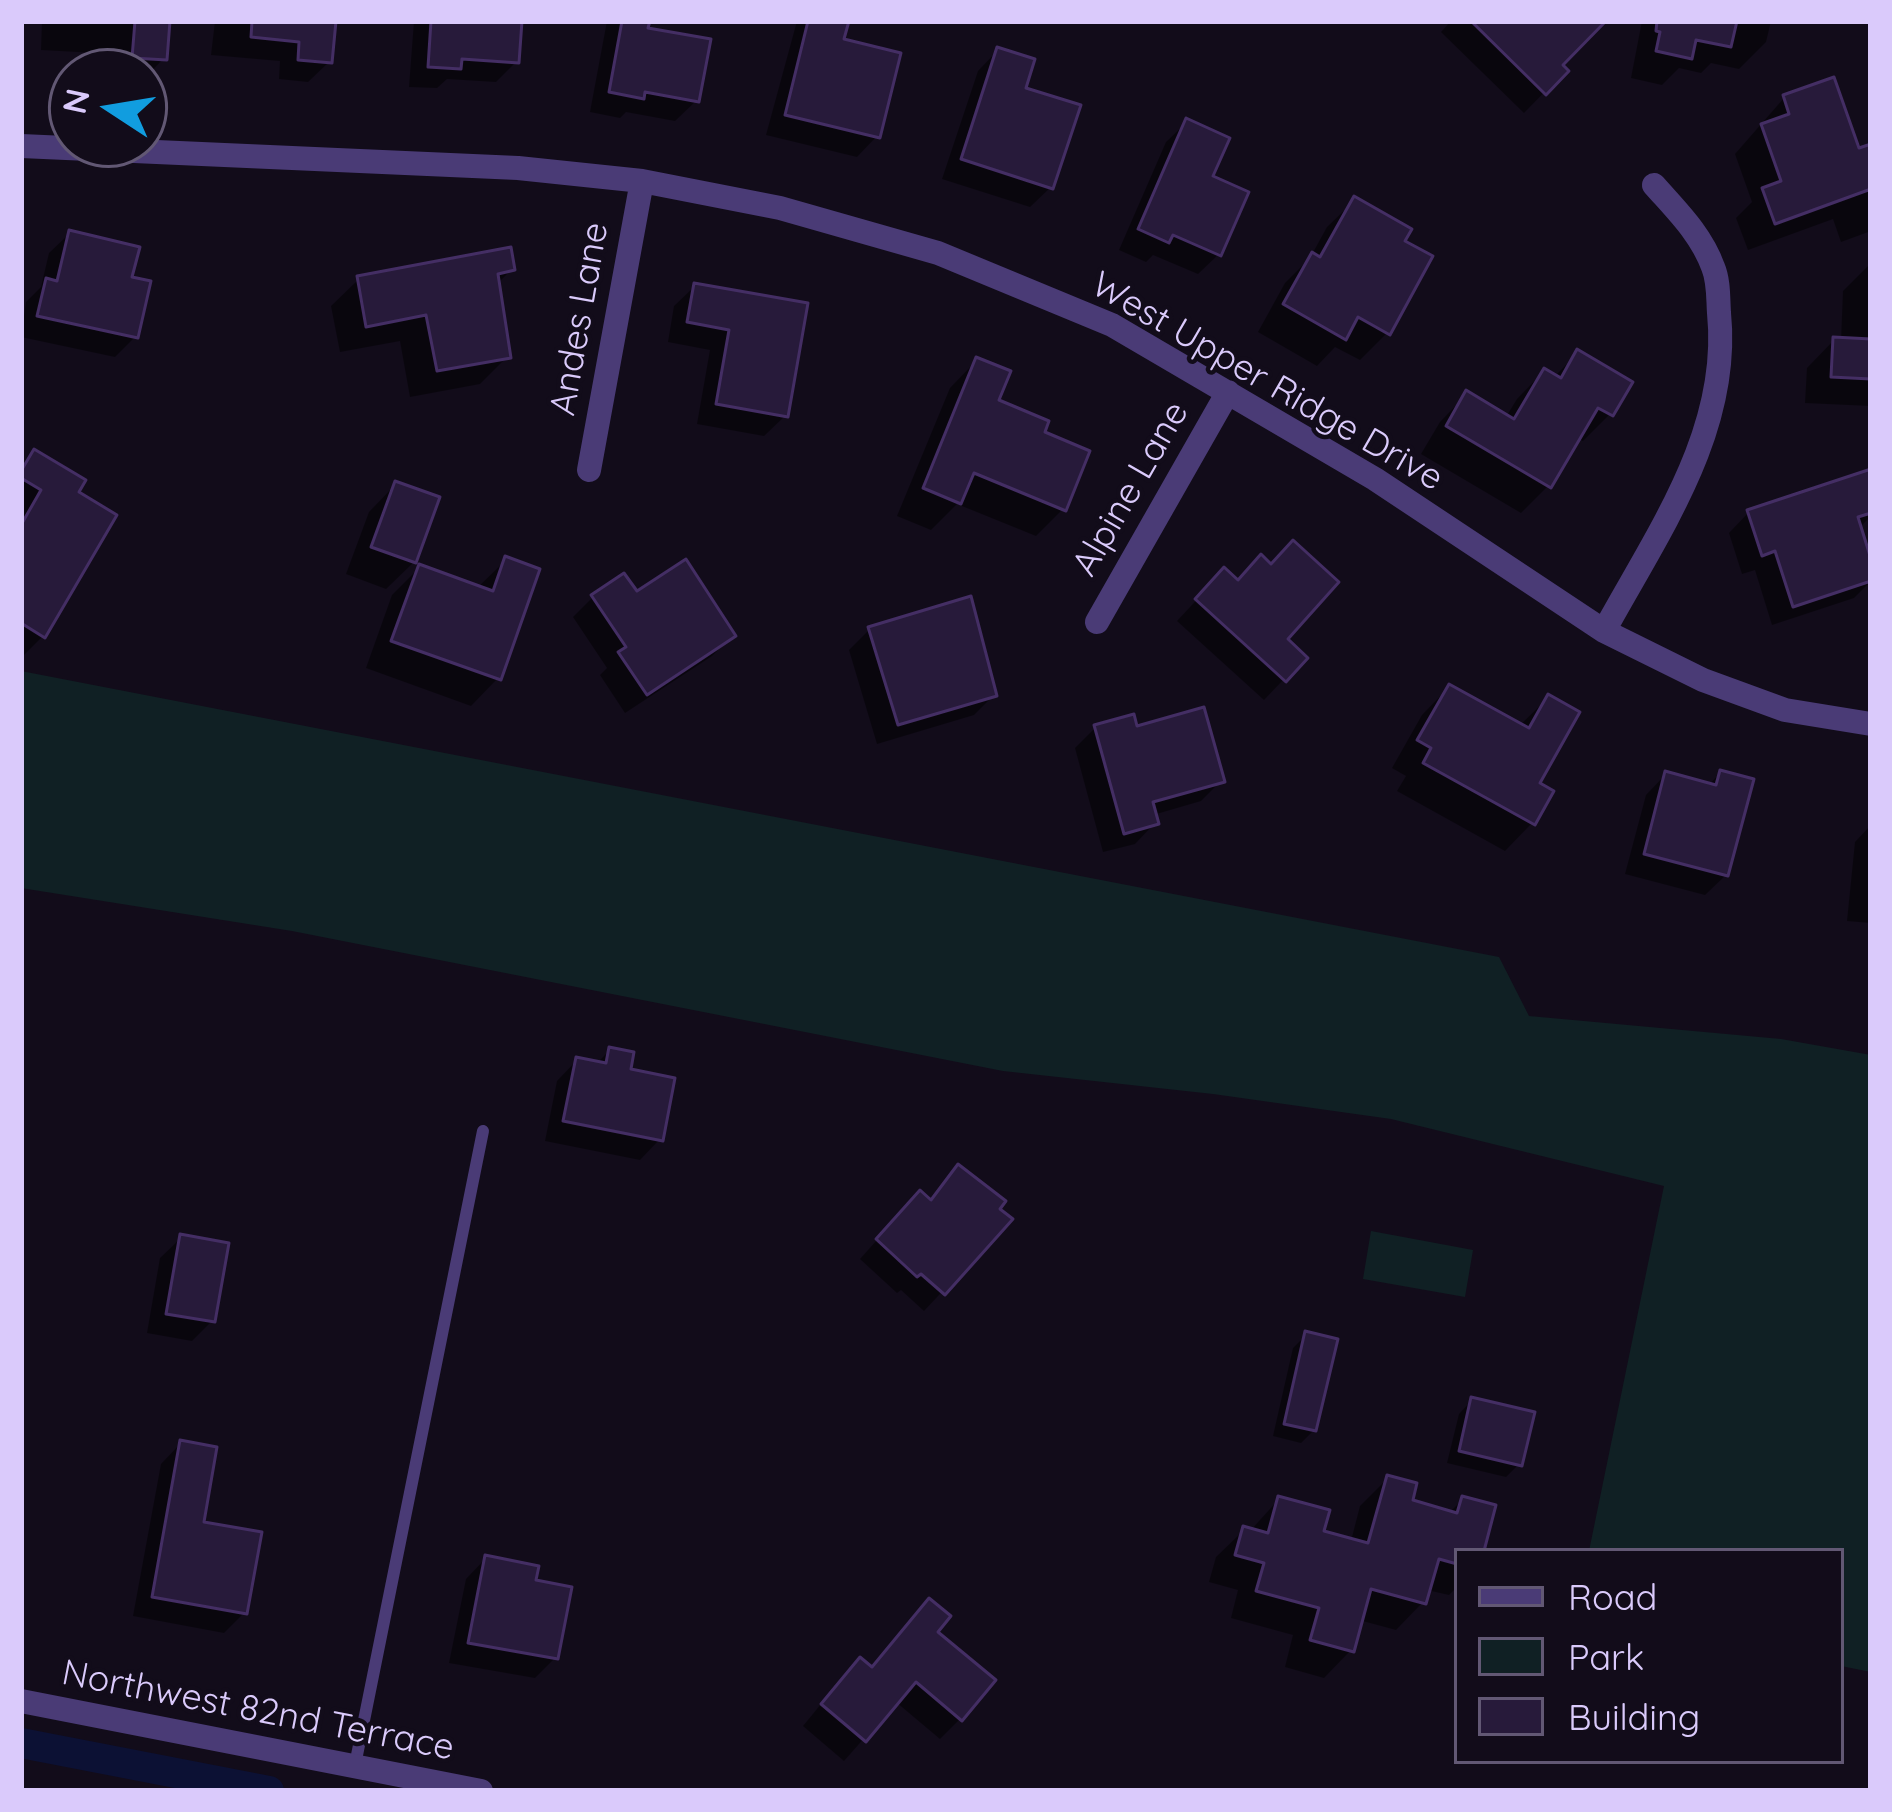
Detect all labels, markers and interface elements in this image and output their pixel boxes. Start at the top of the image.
north arrow [48,48,168,168]
text: N [53,85,98,117]
street label: Andes Lane [542,219,618,419]
street label: West Upper Ridge Drive [1083,264,1451,500]
street label: Alpine Lane [1064,394,1198,584]
legend [1454,1548,1844,1764]
text: Road [1568,1574,1657,1619]
text: Park [1568,1634,1644,1679]
street label: Northwest 82nd Terrace [58,1652,458,1770]
text: Building [1568,1694,1700,1739]

